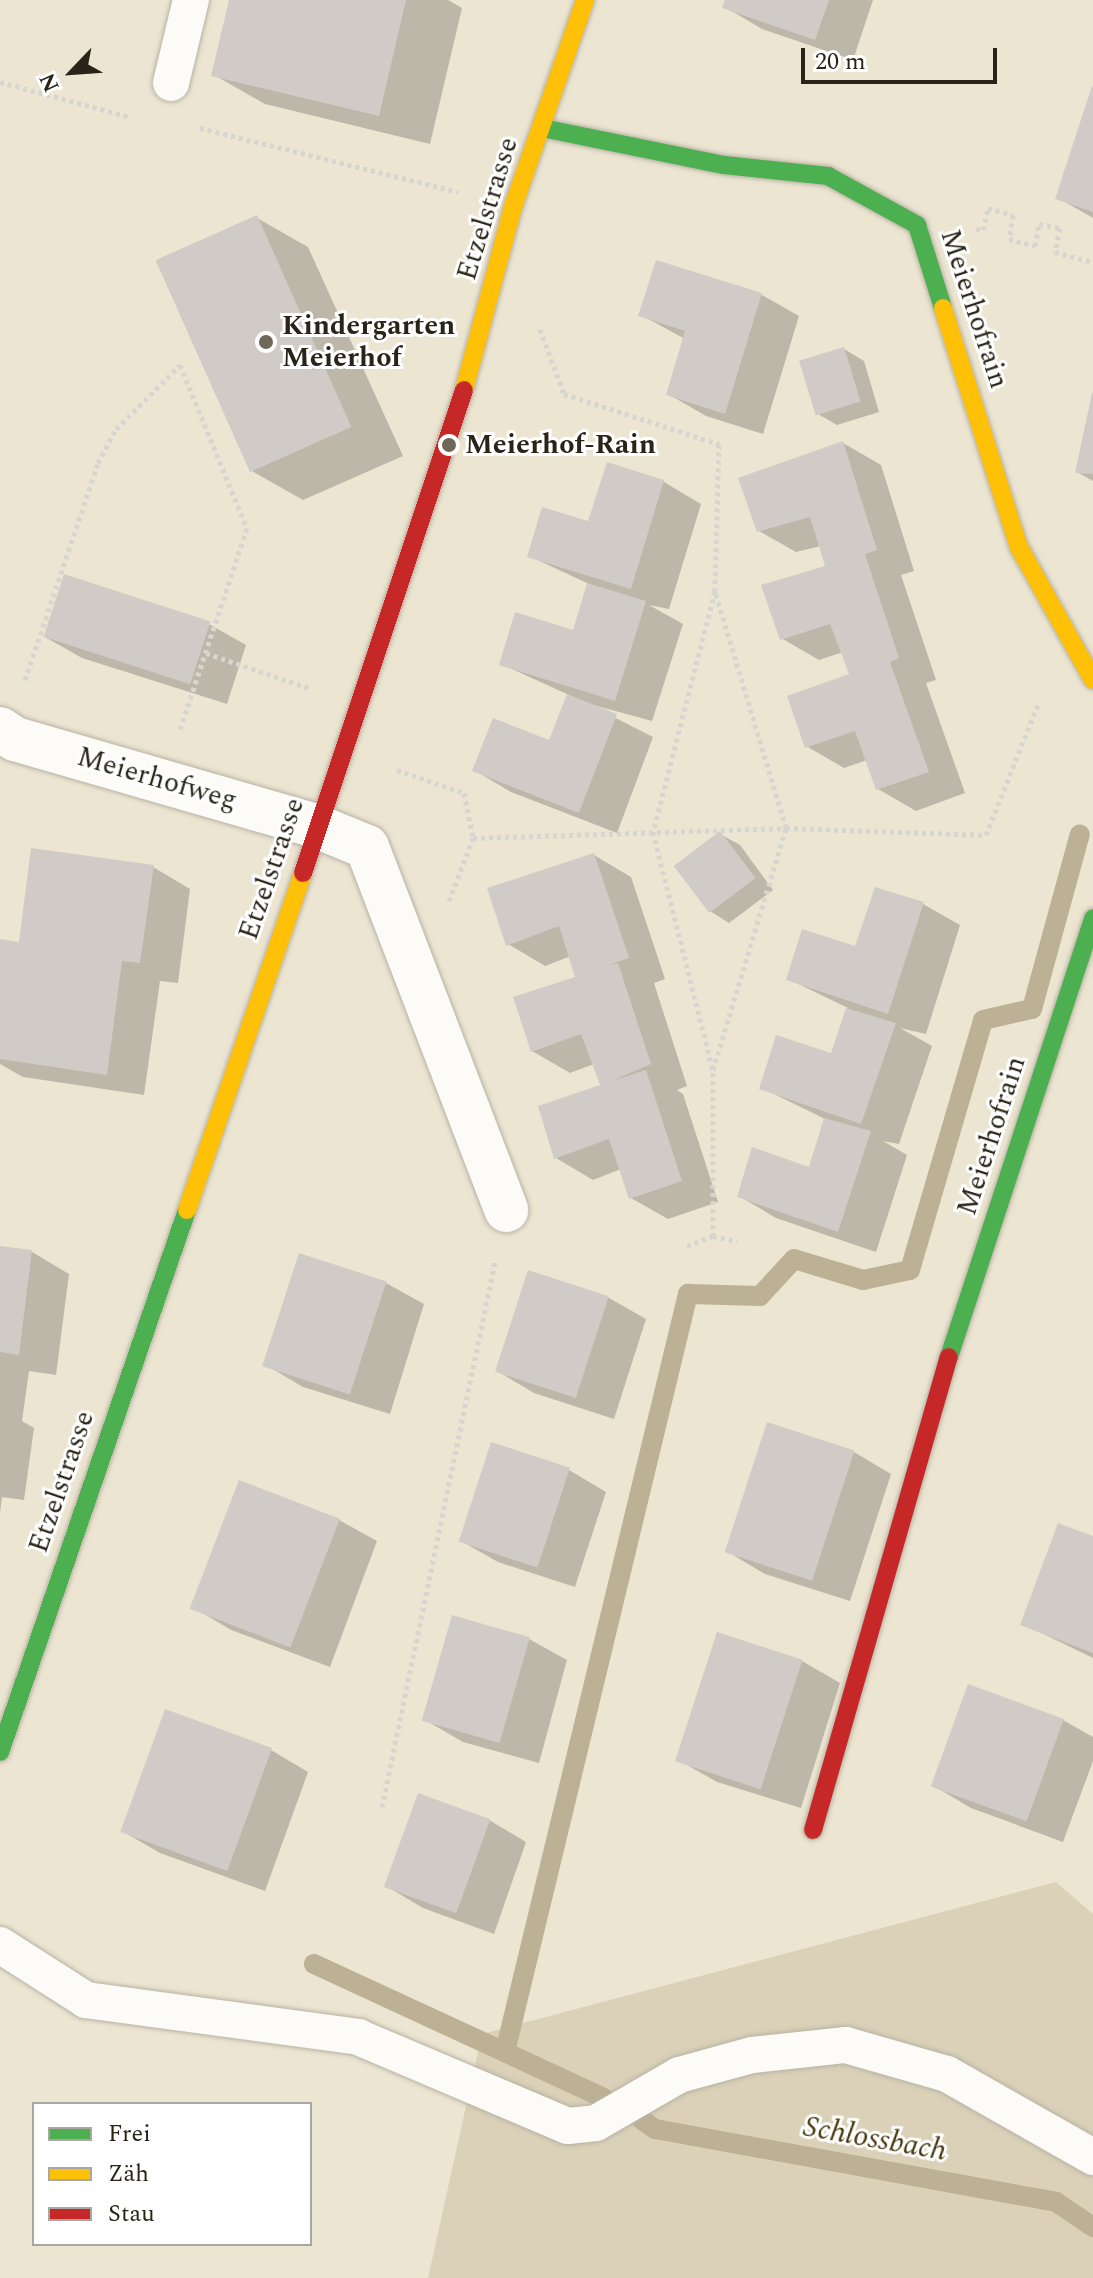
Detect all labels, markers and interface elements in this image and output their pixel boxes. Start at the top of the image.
north arrow [32,32,112,112]
scale bar [805,32,1001,82]
text: 20 m [815,44,866,80]
text: N [31,67,69,97]
street label: Etzelstrasse [450,133,526,285]
street label: Meierhofrain [933,225,1015,393]
place label: Kindergarten Meierhof [282,309,455,375]
marker: Kindergarten Meierhof [257,333,275,351]
place label: Meierhof-Rain [465,428,656,462]
marker: Meierhof-Rain [440,436,458,454]
street label: Meierhofweg [73,740,241,818]
street label: Etzelstrasse [232,794,312,944]
street label: Meierhofrain [951,1052,1033,1220]
street label: Etzelstrasse [22,1407,102,1557]
legend [32,2102,312,2246]
water label: Schlossbach [801,2109,949,2169]
text: Frei [108,2116,151,2152]
text: Zäh [108,2156,149,2192]
text: Stau [108,2196,155,2232]

